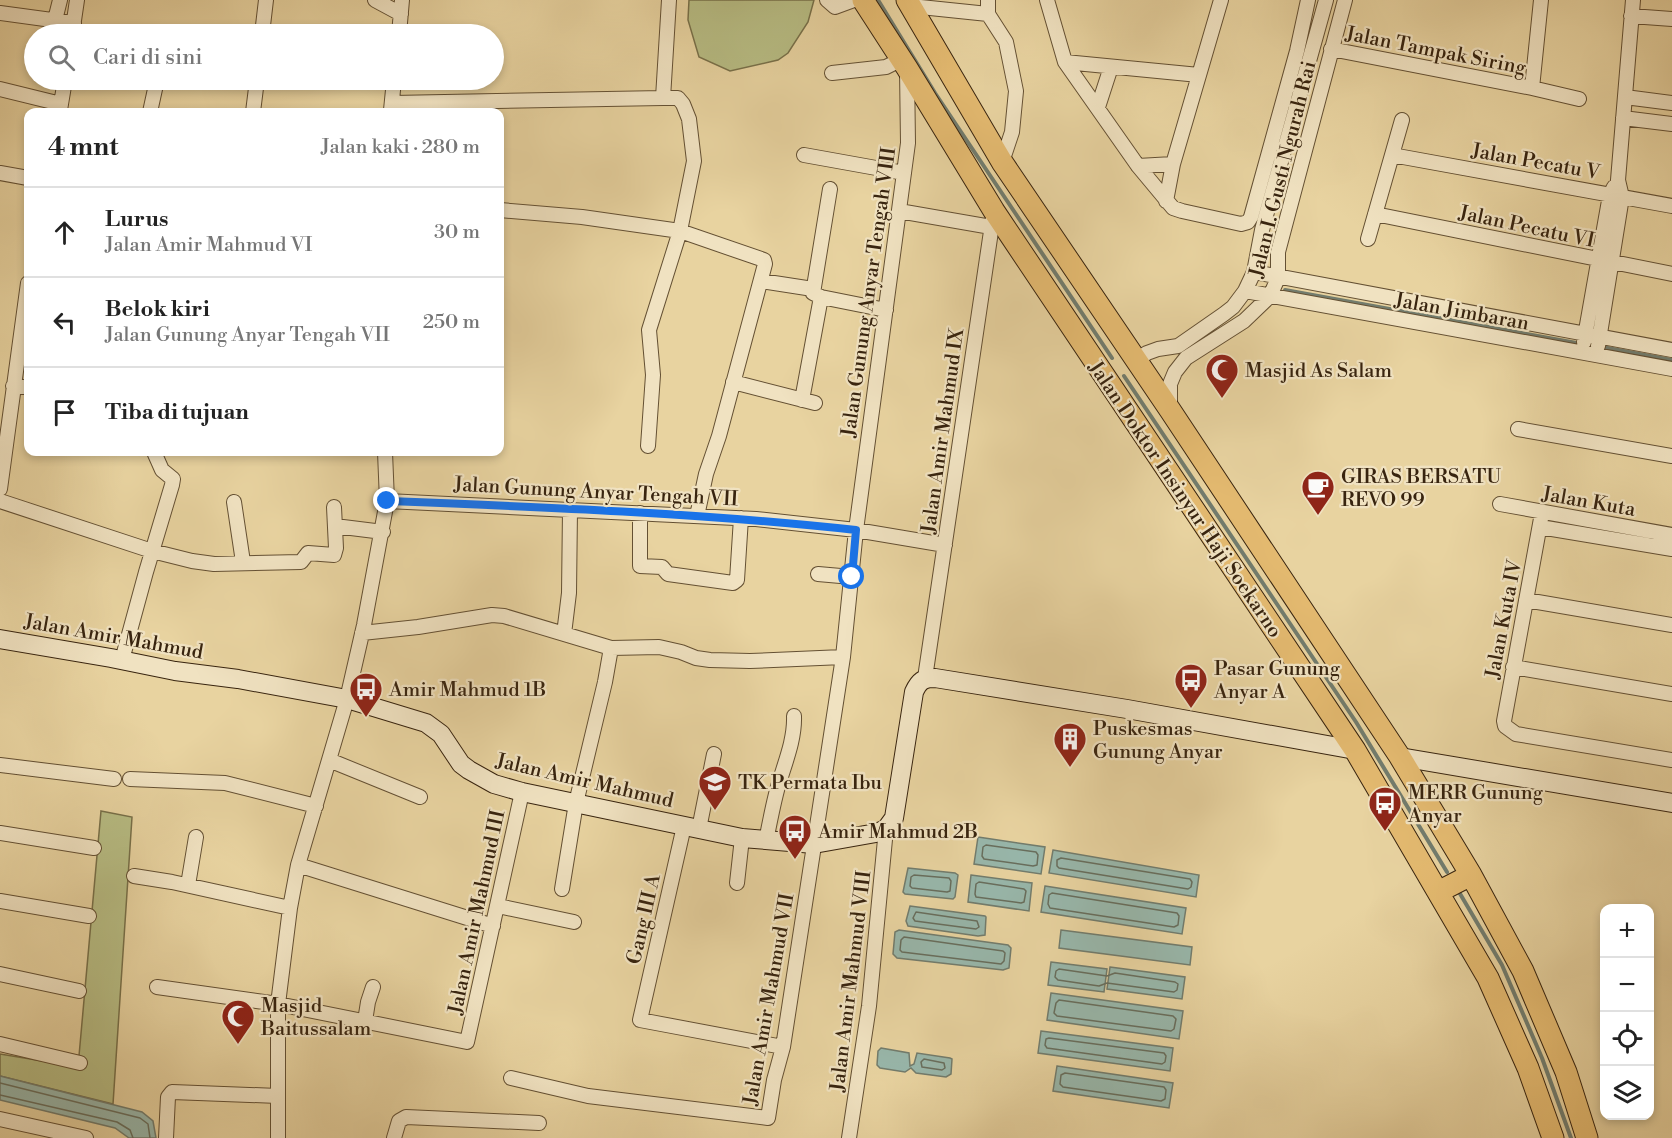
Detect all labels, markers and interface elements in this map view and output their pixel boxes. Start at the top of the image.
street label: Jalan Tampak Siring [1342,22,1529,81]
search box [24,24,504,90]
icon: search [45,41,78,74]
text: Cari di sini [93,44,203,71]
street label: Jalan I. Gusti Ngurah Rai [1244,58,1323,281]
text: 4 mnt [48,131,118,163]
text: Jalan kaki · 280 m [321,135,480,160]
street label: Jalan Pecatu V [1468,139,1603,186]
street label: Jalan Gunung Anyar Tengah VIII [837,145,902,440]
street label: Jalan Pecatu VI [1456,201,1597,254]
text: Lurus [105,206,168,233]
icon: ahead [48,216,81,249]
text: 30 m [434,220,480,245]
text: Jalan Amir Mahmud VI [105,233,312,258]
street label: Jalan Jimbaran [1392,288,1531,337]
text: Belok kiri [105,296,210,323]
icon: left [48,306,81,339]
text: 250 m [423,310,480,335]
text: Jalan Gunung Anyar Tengah VII [105,323,390,348]
street label: Jalan Amir Mahmud IX [917,327,970,536]
mosque icon: Masjid As Salam [1204,352,1240,399]
street label: Jalan Doktor Insinyur Haji Soekarno [1082,356,1287,643]
place label: Masjid As Salam [1245,359,1392,384]
icon: arrive [48,396,81,429]
text: Tiba di tujuan [105,399,249,426]
place label: GIRAS BERSATU REVO 99 [1341,465,1501,513]
cafe icon: GIRAS BERSATU REVO 99 [1300,469,1336,516]
street label: Jalan Gunung Anyar Tengah VII [452,473,739,512]
street label: Jalan Kuta [1539,482,1638,523]
route end [373,487,399,513]
street label: Jalan Kuta IV [1481,557,1528,682]
route start [838,563,864,589]
street label: Jalan Amir Mahmud [21,609,206,666]
place label: Pasar Gunung Anyar A [1213,657,1341,705]
bus stop icon: Pasar Gunung Anyar A [1173,662,1209,709]
bus stop icon: Amir Mahmud 1B [348,671,384,718]
place label: Amir Mahmud 1B [388,678,546,703]
place label: Puskesmas Gunung Anyar [1093,717,1223,765]
building icon: Puskesmas Gunung Anyar [1052,721,1088,768]
street label: Jalan Amir Mahmud [493,749,676,814]
school or university icon: TK Permata Ibu [697,764,733,811]
place label: TK Permata Ibu [738,771,883,796]
place label: MERR Gunung Anyar [1407,781,1544,829]
bus stop icon: MERR Gunung Anyar [1367,785,1403,832]
street label: Jalan Amir Mahmud III [443,808,511,1018]
bus stop icon: Amir Mahmud 2B [777,813,813,860]
place label: Amir Mahmud 2B [817,820,978,845]
street label: Jalan Amir Mahmud VIII [825,869,877,1094]
street label: Gang III A [622,871,667,967]
street label: Jalan Amir Mahmud VII [738,891,801,1108]
map controls [1600,904,1654,1120]
button: + [1600,904,1654,958]
button: − [1600,958,1654,1012]
place label: Masjid Baitussalam [260,994,372,1042]
mosque icon: Masjid Baitussalam [220,998,256,1045]
button: locate [1600,1012,1654,1066]
button: layers [1600,1066,1654,1120]

